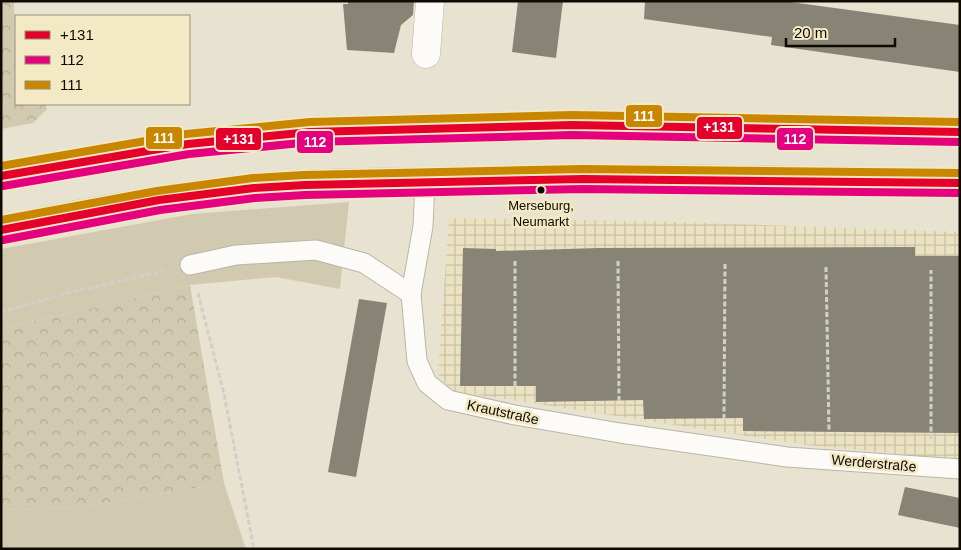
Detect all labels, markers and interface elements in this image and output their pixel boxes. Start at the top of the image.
legend [15,15,190,105]
scale bar [786,15,895,47]
text: 20 m [794,24,827,41]
text: +131 [60,26,94,43]
text: 112 [60,51,84,68]
text: 111 [60,76,83,93]
line badge: 111 [625,104,663,128]
text: 111 [633,108,655,124]
line badge: +131 [696,116,743,140]
text: +131 [703,119,735,135]
line badge: 111 [145,126,183,150]
line badge: +131 [215,127,262,151]
line badge: 112 [776,127,814,151]
text: 111 [153,130,175,146]
line badge: 112 [296,130,334,154]
text: +131 [223,131,255,147]
text: 112 [784,131,807,147]
text: 112 [304,134,327,150]
marker: Merseburg, Neumarkt [536,185,546,195]
place label: Merseburg, Neumarkt [508,198,574,229]
street label: Krautstraße [466,397,541,427]
street label: Werderstraße [831,451,917,475]

